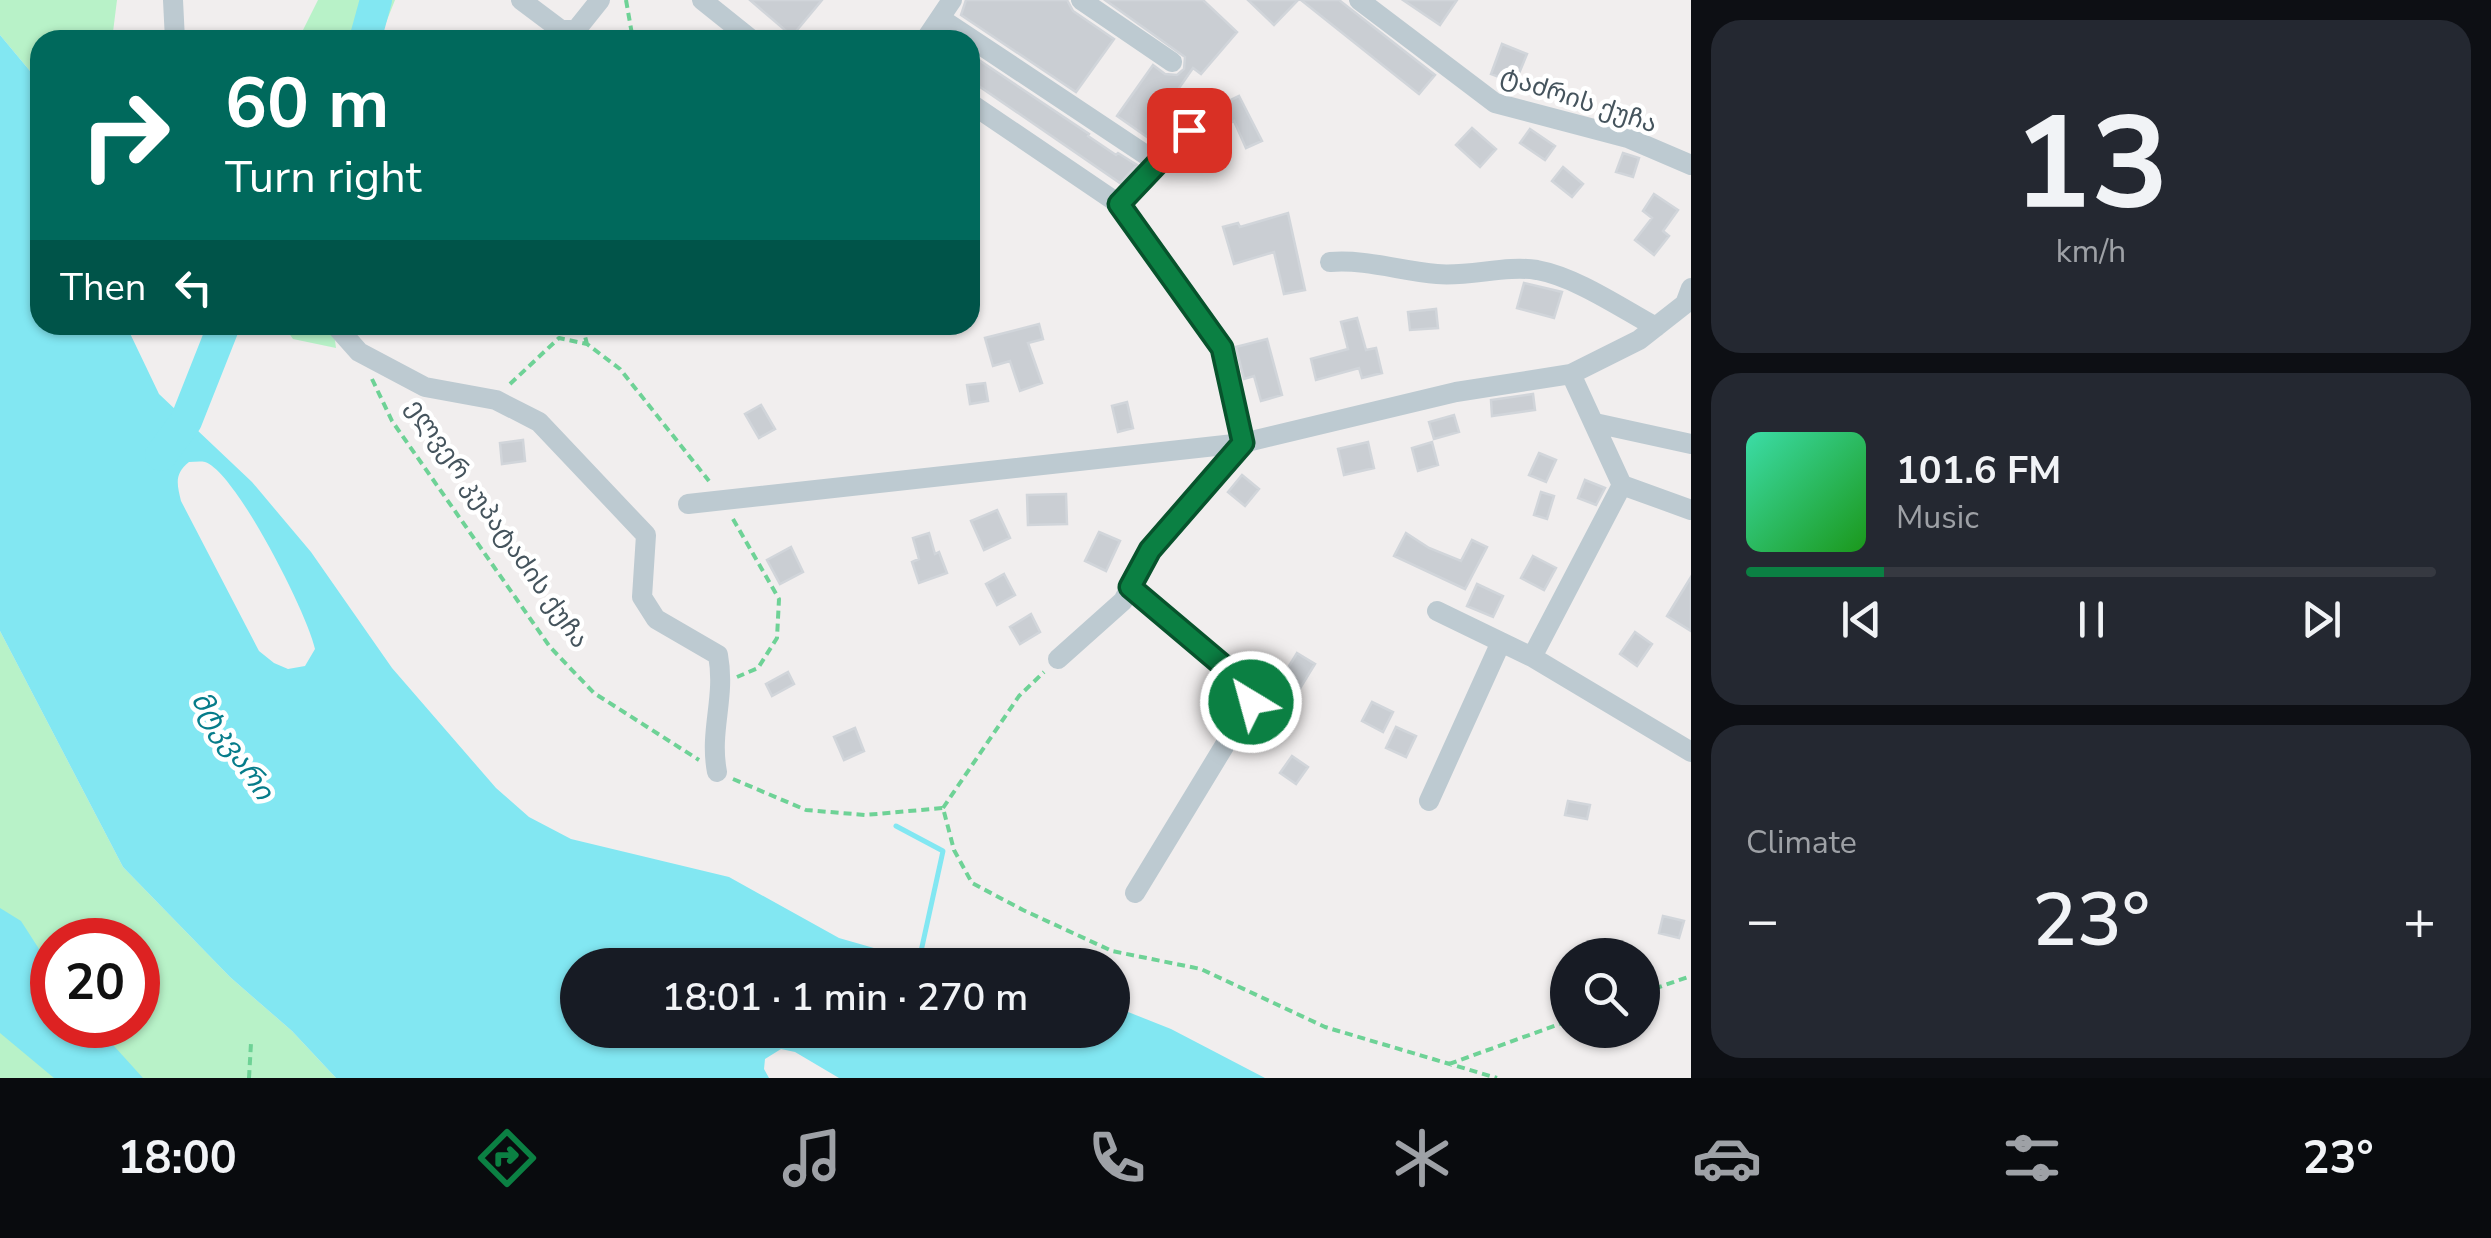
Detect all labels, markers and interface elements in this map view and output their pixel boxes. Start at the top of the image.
text: 60 m [225,56,389,152]
street label: ტაძრის ქუჩა [1496,59,1661,141]
icon: right [60,70,190,200]
text: 13 [2013,76,2169,253]
pin [1147,88,1232,173]
icon: arrive [1162,103,1217,158]
text: Turn right [225,147,422,208]
text: km/h [2056,230,2126,273]
icon: left [166,260,221,315]
text: Then [60,262,146,313]
street label: ელვერ კუპატაძის ქუჩა [398,392,596,655]
text: 101.6 FM [1896,445,2061,496]
text: Music [1896,496,1979,539]
icon: previous [1834,592,1889,647]
icon: pause [2064,592,2119,647]
icon: next [2294,592,2349,647]
position arrow [1199,650,1303,754]
water label: მტკვარი [182,684,284,809]
text: Climate [1746,821,1857,864]
text: 23° [2032,869,2150,971]
text: − [1746,883,1779,958]
text: + [2403,883,2436,958]
speed limit sign: 20 [30,918,160,1048]
map controls [1550,938,1660,1048]
button: search [1550,938,1660,1048]
text: 18:01 · 1 min · 270 m [662,972,1028,1023]
icon: directions [472,1123,542,1193]
icon: music [777,1123,847,1193]
icon: phone [1082,1123,1152,1193]
icon: climate [1387,1123,1457,1193]
icon: car [1692,1123,1762,1193]
icon: filters [1997,1123,2067,1193]
text: 18:00 [118,1128,237,1189]
text: 23° [2302,1128,2373,1189]

